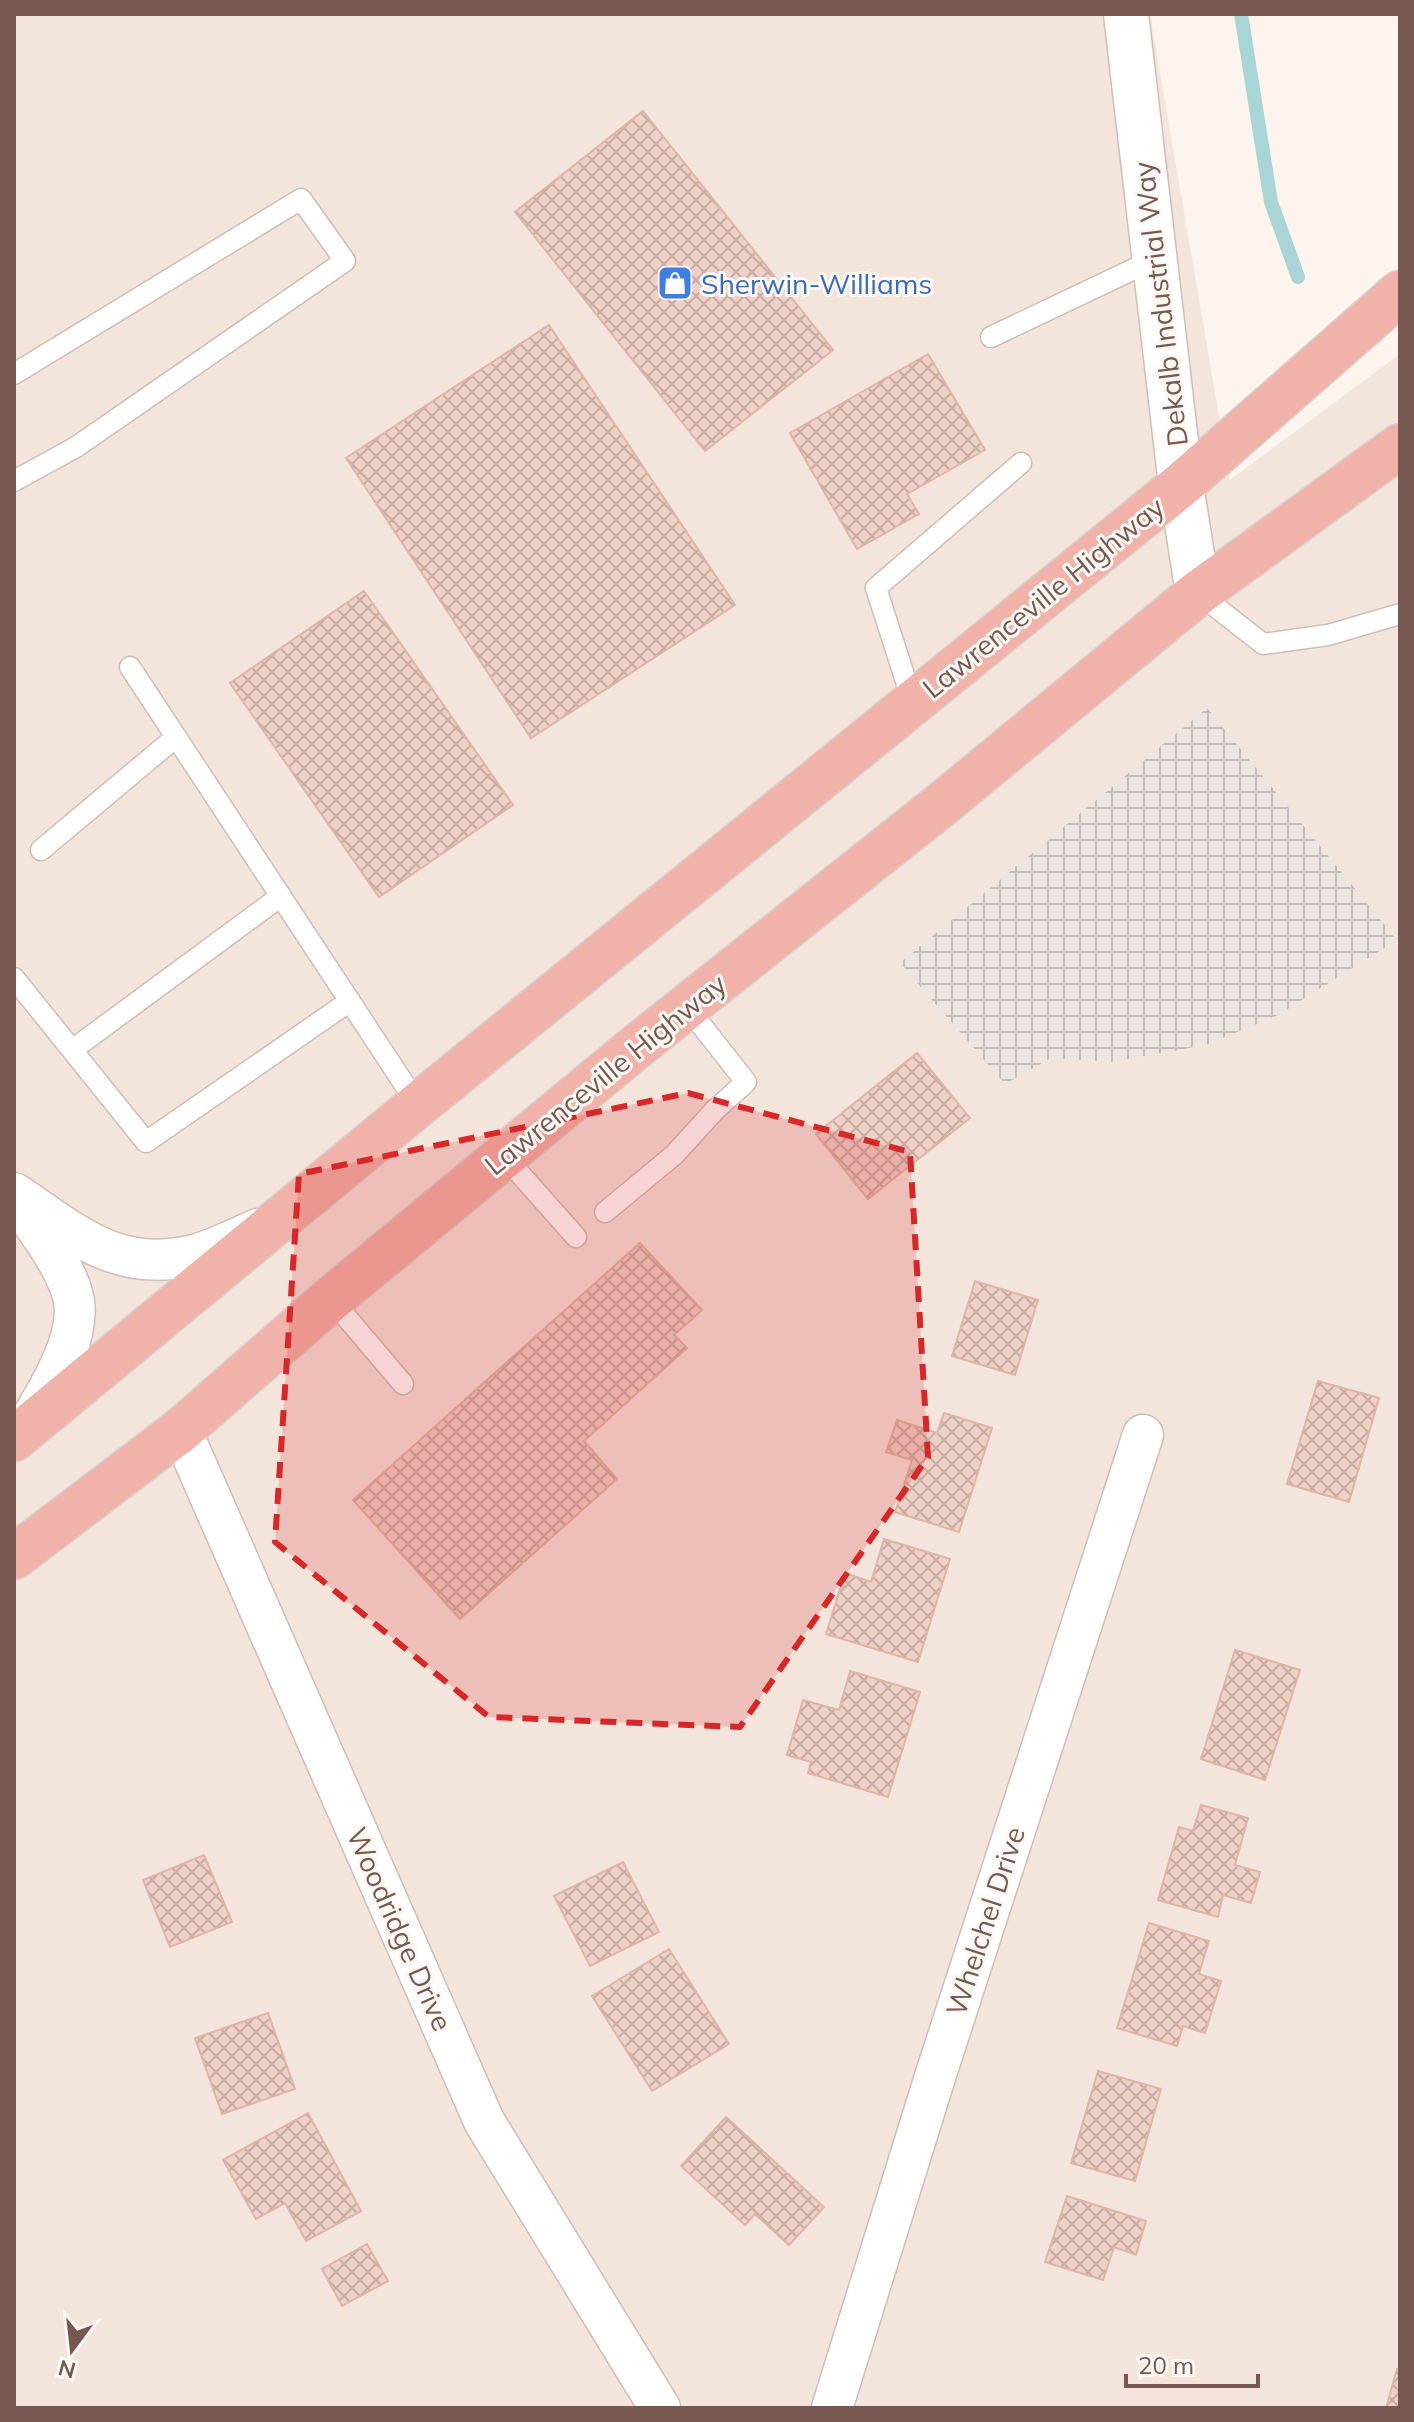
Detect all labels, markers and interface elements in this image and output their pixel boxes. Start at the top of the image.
street label: Dekalb Industrial Way [1125,159,1195,448]
shop icon: Sherwin-Williams [656,264,694,302]
place label: Sherwin-Williams [701,266,932,301]
street label: Lawrenceville Highway [915,489,1171,705]
street label: Lawrenceville Highway [477,966,733,1182]
street label: Woodridge Drive [339,1822,461,2036]
street label: Whelchel Drive [938,1822,1032,2020]
north arrow [32,2310,112,2390]
scale bar [1126,2338,1258,2388]
text: 20 m [1138,2350,1194,2380]
text: N [55,2354,78,2385]

